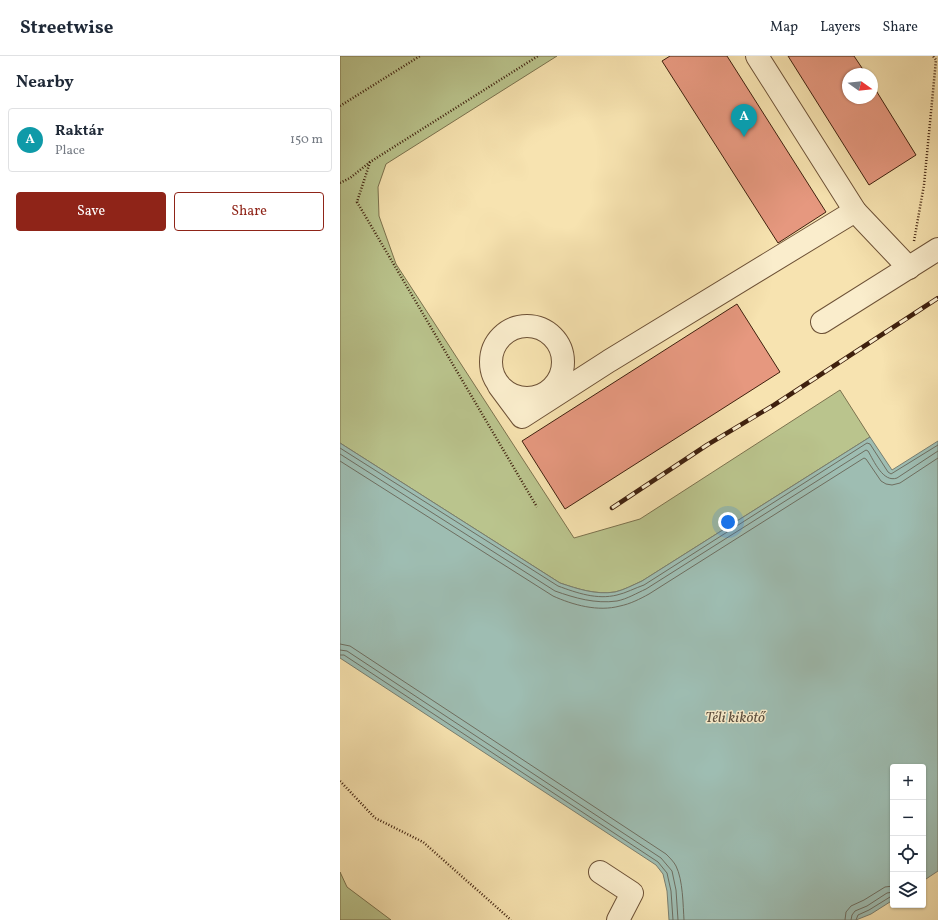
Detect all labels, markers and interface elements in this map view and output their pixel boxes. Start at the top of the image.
text: Streetwise [20,15,113,41]
text: Map [770,18,798,37]
text: Layers [820,18,860,37]
text: Share [882,18,918,37]
north arrow [842,68,878,104]
text: Nearby [16,71,74,94]
pin: A [731,104,757,137]
text: Raktár [55,121,104,142]
text: A [25,131,35,149]
text: 150 m [290,131,323,149]
text: Place [55,142,85,160]
button: Save [16,192,166,231]
button: Share [174,192,324,231]
your location [718,512,738,532]
water label: Téli kikötő [705,708,766,729]
map controls [890,764,926,908]
button: + [890,764,926,800]
button: − [890,800,926,836]
button: locate [890,836,926,872]
button: layers [890,872,926,908]

